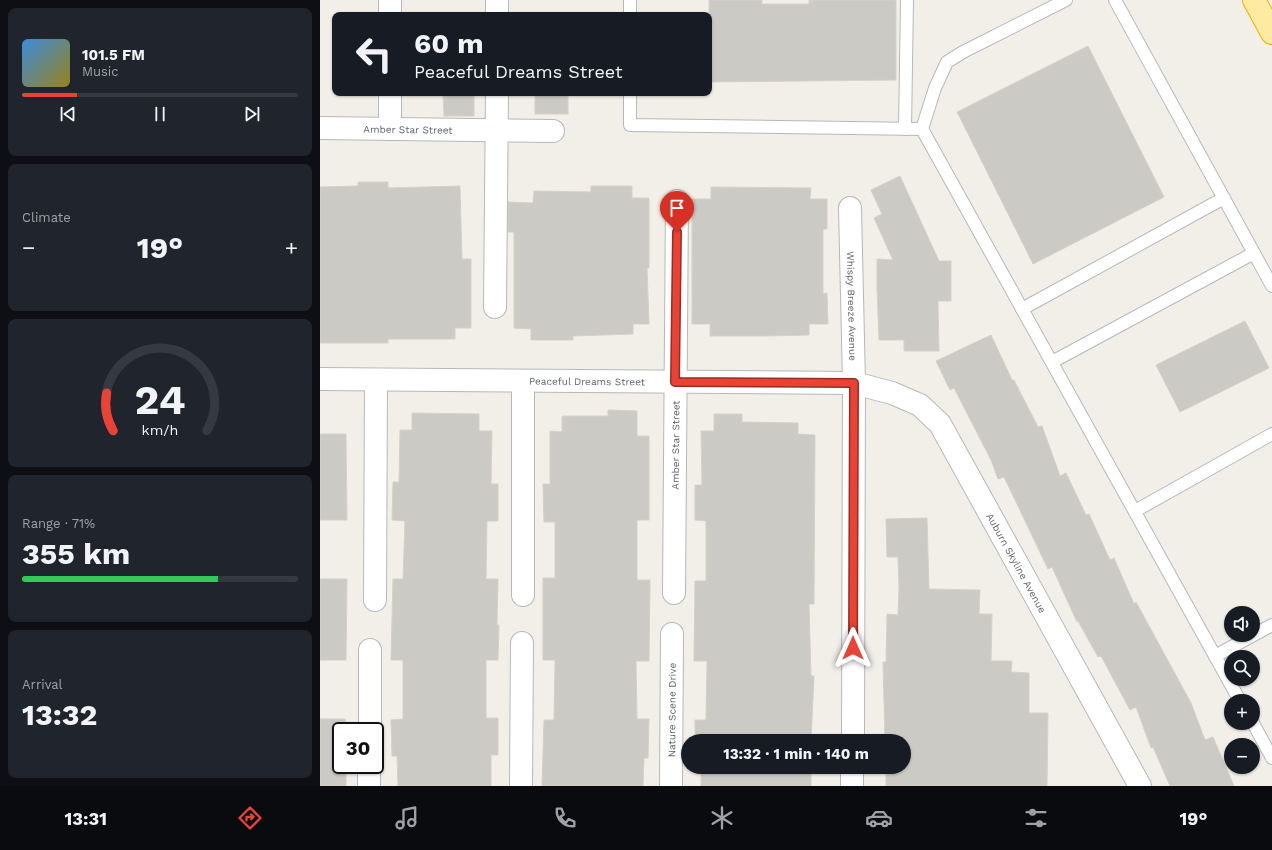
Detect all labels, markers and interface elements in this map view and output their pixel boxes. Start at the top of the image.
text: 60 m [414,27,484,60]
icon: left [348,28,400,80]
text: 101.5 FM [82,46,145,64]
text: Peaceful Dreams Street [414,61,622,82]
text: Music [82,64,119,79]
icon: previous [57,103,79,125]
icon: pause [149,103,171,125]
icon: next [241,103,263,125]
street label: Amber Star Street [363,124,453,136]
pin [660,191,694,232]
icon: arrive [666,197,688,219]
text: Climate [22,210,71,225]
text: 19° [137,230,183,265]
text: − [22,235,35,260]
text: + [285,235,298,260]
street label: Whispy Breeze Avenue [845,251,858,361]
text: 24 [134,375,186,424]
street label: Peaceful Dreams Street [529,376,646,387]
street label: Amber Star Street [670,400,681,490]
text: km/h [142,422,178,438]
street label: Auburn Skyline Avenue [984,511,1048,615]
text: Range · 71% [22,516,95,531]
text: 355 km [22,536,130,571]
map controls [1224,606,1260,774]
button: sound [1224,606,1260,642]
position arrow [832,627,874,669]
button: search [1224,650,1260,686]
street label: Nature Scene Drive [666,663,678,757]
text: Arrival [22,677,63,692]
button: + [1224,694,1260,730]
text: 13:32 [22,697,97,732]
speed limit sign: 30 [332,722,384,774]
button: − [1224,738,1260,774]
text: 13:32 · 1 min · 140 m [723,745,869,763]
icon: directions [236,804,264,832]
icon: music [393,804,421,832]
icon: phone [551,804,579,832]
icon: climate [708,804,736,832]
icon: car [865,804,893,832]
icon: filters [1022,804,1050,832]
text: 13:31 [65,808,107,829]
text: 19° [1180,808,1207,829]

